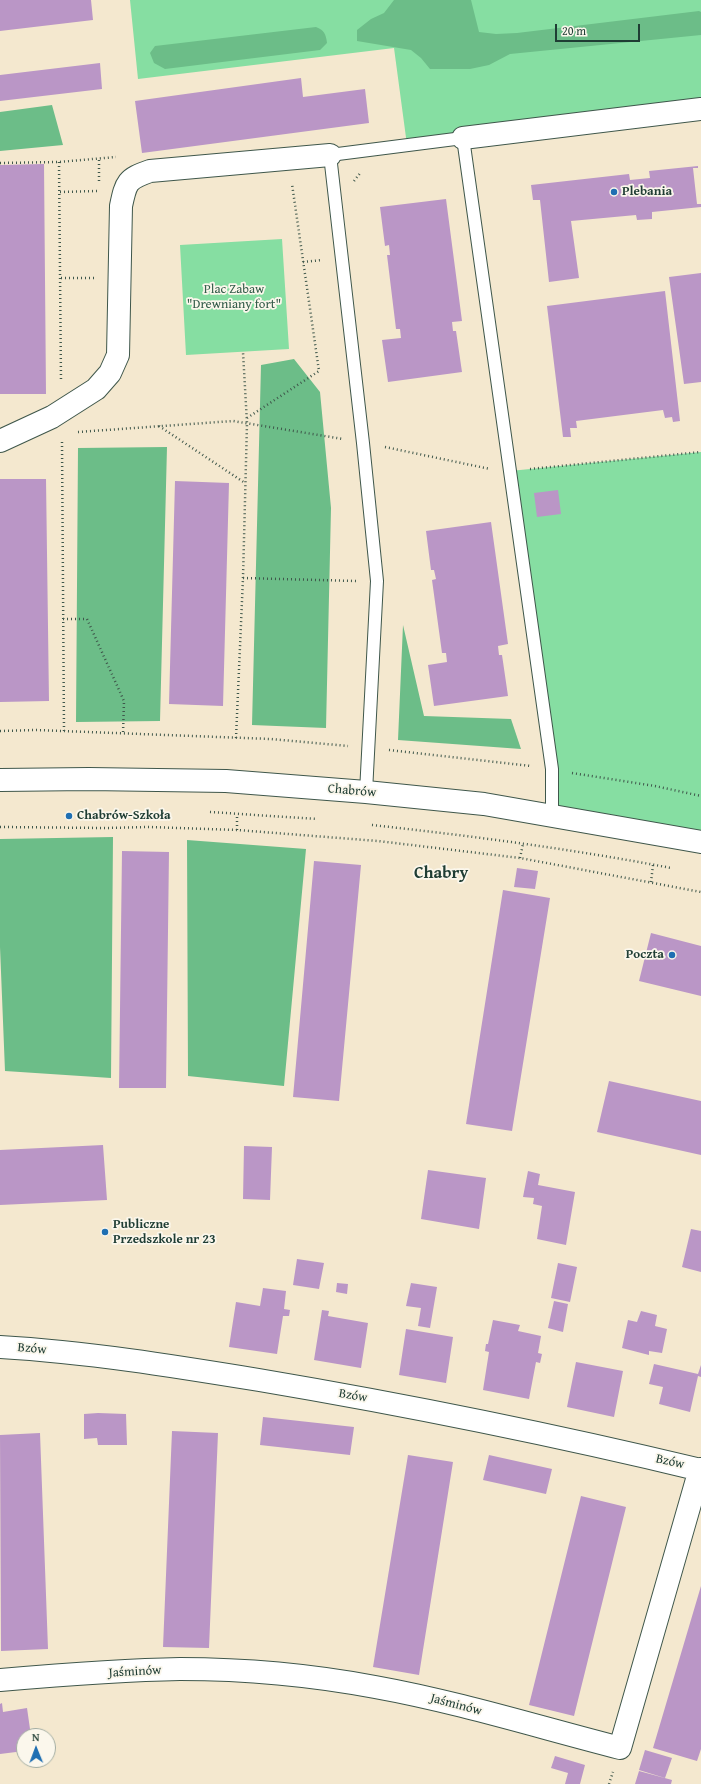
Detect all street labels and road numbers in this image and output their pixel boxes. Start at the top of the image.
street label: Chabrów [327,781,377,801]
street label: Bzów [17,1340,47,1358]
street label: Bzów [337,1386,369,1406]
street label: Bzów [654,1451,686,1473]
street label: Jaśminów [108,1663,162,1681]
street label: Jaśminów [428,1691,484,1719]

